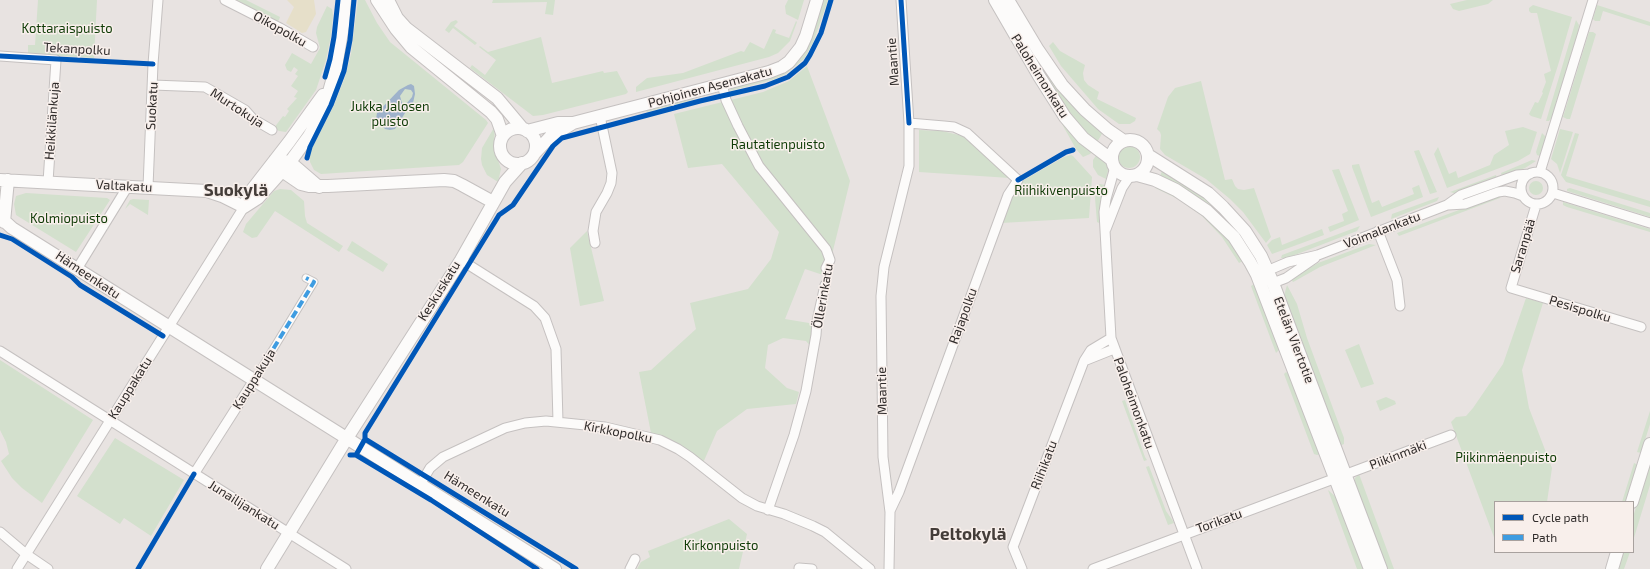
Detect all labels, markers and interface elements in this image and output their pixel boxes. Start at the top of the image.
street label: Oikopolku [251,8,309,50]
park label: Kottaraispuisto [21,21,113,37]
street label: Paloheimonkatu [1008,31,1072,121]
street label: Maantie [884,37,902,87]
street label: Tekanpolku [43,39,111,59]
street label: Pohjoinen Asemakatu [646,63,774,111]
street label: Heikkilänkuja [41,81,63,161]
street label: Suokatu [143,82,161,130]
street label: Murtokuja [207,85,267,131]
park label: Jukka Jalosen puisto [350,99,430,130]
park label: Rautatienpuisto [731,137,825,153]
street label: Valtakatu [95,177,153,195]
district label: Suokylä [204,180,268,200]
park label: Riihikivenpuisto [1014,183,1108,199]
street label: Voimalankatu [1341,208,1423,252]
park label: Kolmiopuisto [30,211,108,227]
street label: Saranpää [1507,217,1539,275]
street label: Hämeenkatu [53,248,123,302]
street label: Keskuskatu [414,258,464,324]
street label: Öllerinkatu [810,262,836,330]
street label: Rajapolku [946,286,980,346]
street label: Pesispolku [1547,292,1613,326]
street label: Etelän Viertotie [1270,295,1318,385]
street label: Kauppakuja [229,346,279,412]
street label: Kauppakatu [105,354,155,422]
street label: Paloheimonkatu [1110,355,1158,451]
street label: Maantie [874,367,890,415]
street label: Kirkkopolku [582,418,654,446]
street label: Piikinmäki [1367,437,1429,473]
street label: Riihikatu [1028,438,1060,492]
park label: Piikinmäenpuisto [1455,450,1557,466]
street label: Hämeenkatu [441,468,513,520]
street label: Junailijankatu [206,477,282,533]
legend [1494,501,1634,553]
street label: Torikatu [1194,505,1244,537]
text: Cycle path [1532,510,1589,524]
district label: Peltokylä [930,524,1006,544]
text: Path [1532,530,1557,544]
park label: Kirkonpuisto [684,538,758,554]

